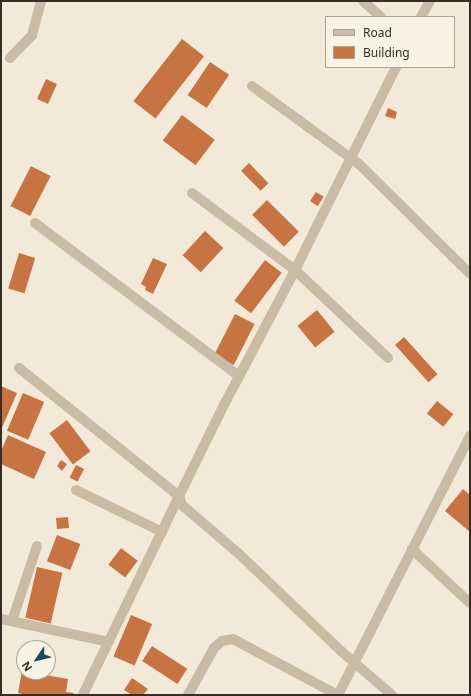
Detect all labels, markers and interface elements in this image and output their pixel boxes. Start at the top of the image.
legend [325,16,455,68]
text: Road [363,24,392,41]
text: Building [363,44,410,61]
north arrow [16,640,56,680]
text: N [18,659,35,675]

